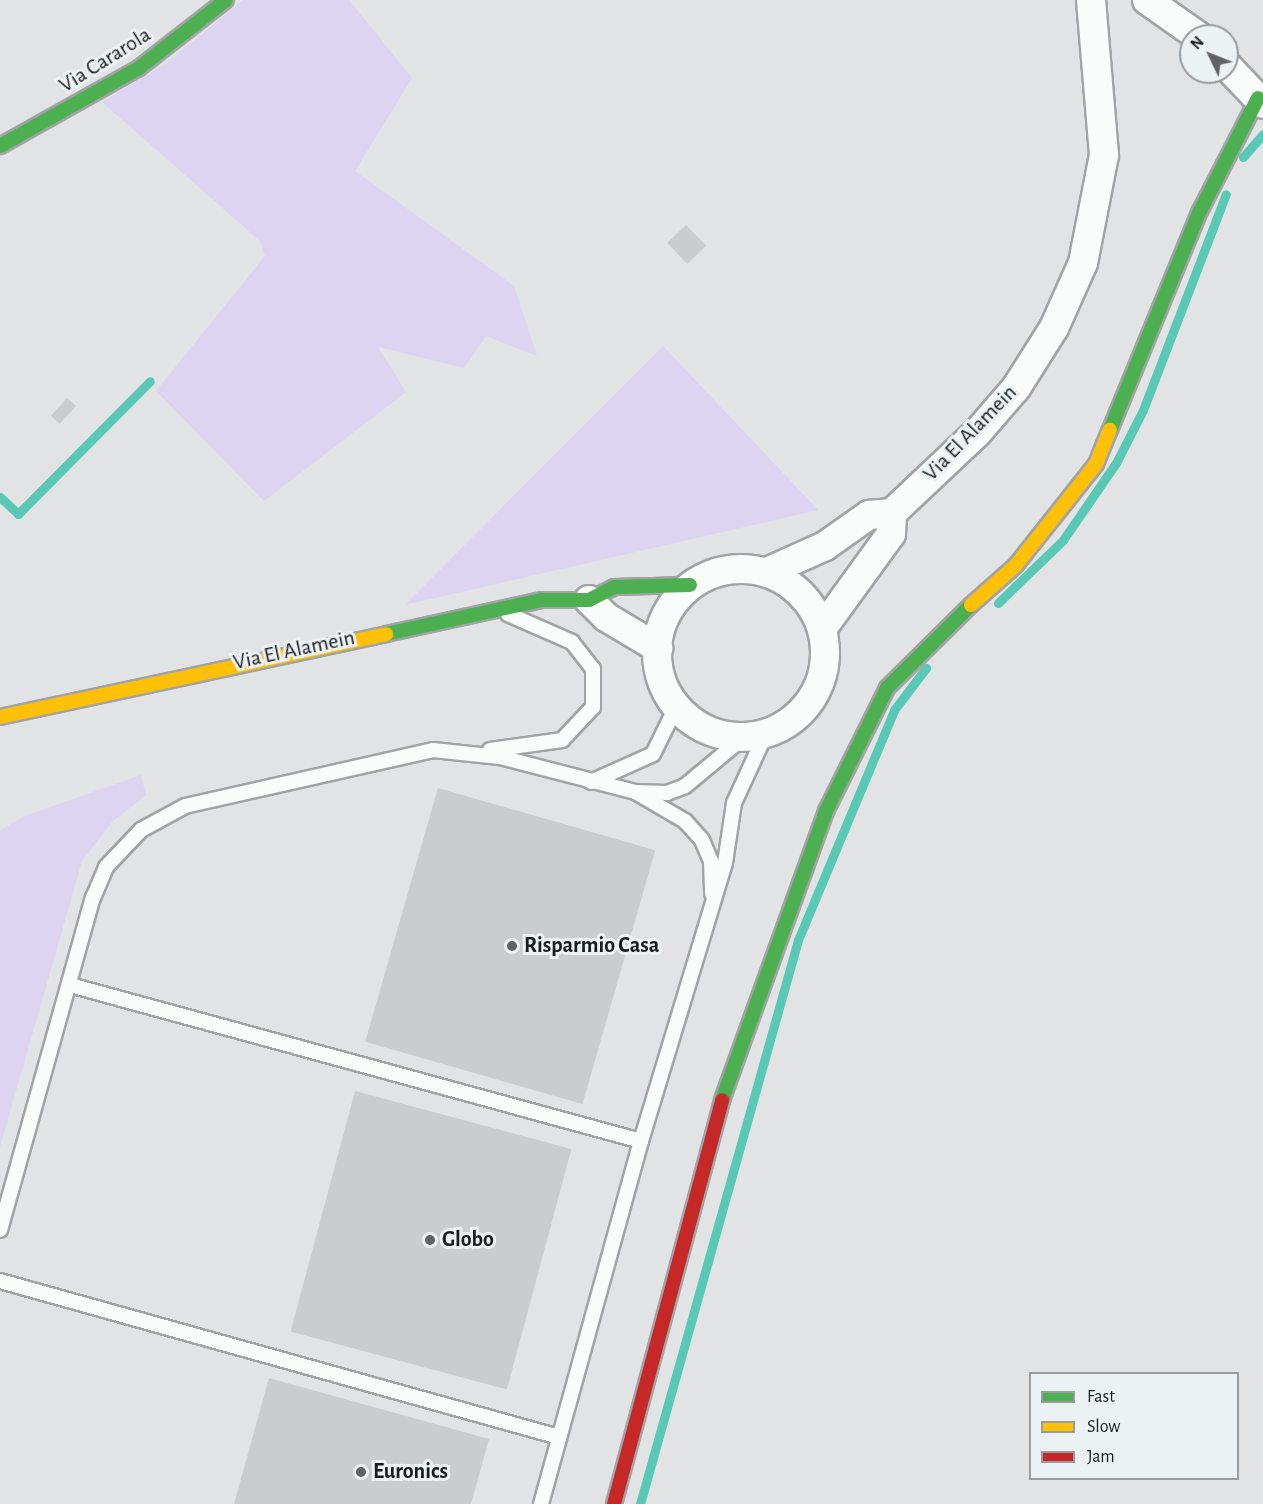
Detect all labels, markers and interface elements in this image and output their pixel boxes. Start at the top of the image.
street label: Via Cararola [54,21,156,99]
north arrow [1179,24,1239,84]
text: N [1188,34,1207,53]
street label: Via El Alamein [918,379,1022,487]
street label: Via El Alamein [231,624,357,676]
place label: Risparmio Casa [524,933,659,959]
marker: Risparmio Casa [505,939,519,953]
place label: Globo [442,1227,494,1253]
marker: Globo [423,1233,437,1247]
legend [1029,1372,1239,1480]
text: Fast [1087,1388,1115,1406]
text: Slow [1087,1418,1120,1436]
text: Jam [1087,1448,1115,1466]
place label: Euronics [373,1459,448,1485]
marker: Euronics [354,1465,368,1479]

